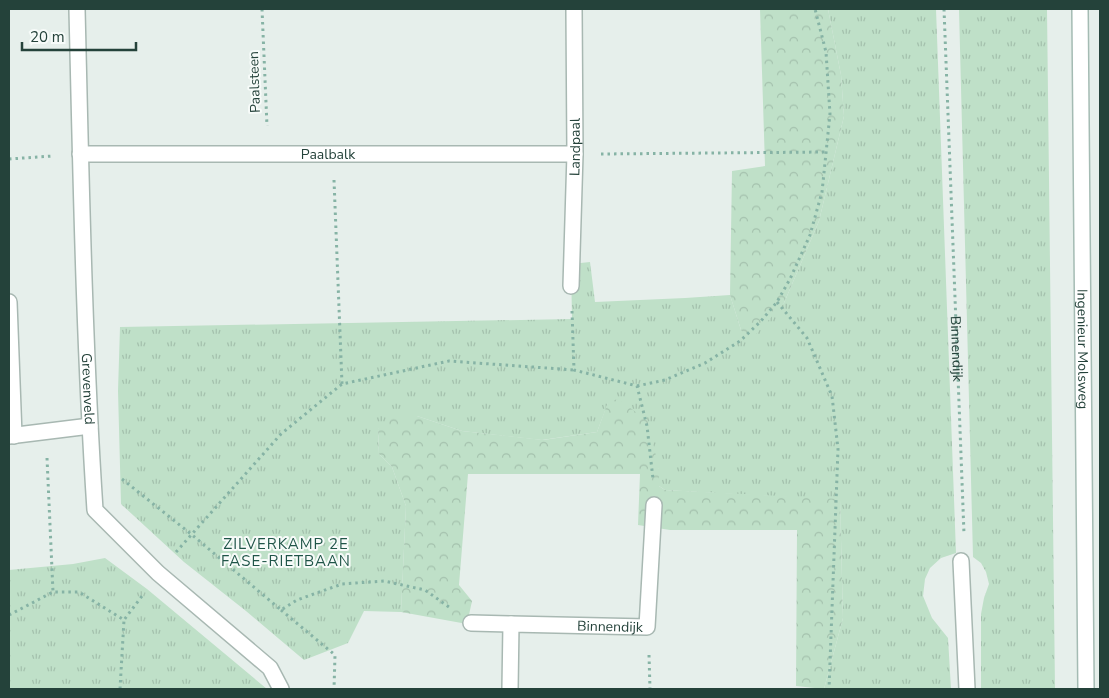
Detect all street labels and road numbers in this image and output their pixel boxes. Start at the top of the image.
street label: Paalsteen [244,51,265,113]
street label: Landpaal [565,117,585,177]
street label: Paalbalk [301,145,356,164]
street label: Ingenieur Molsweg [1072,289,1093,409]
street label: Binnendijk [946,316,967,383]
street label: Grevenveld [77,353,99,425]
street label: Binnendijk [577,616,644,637]

